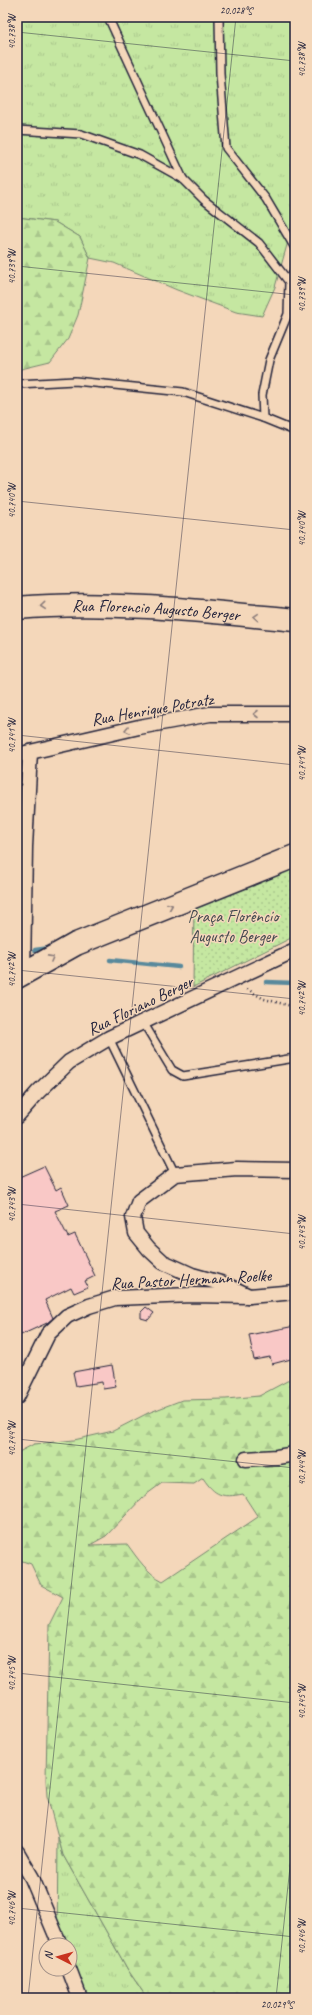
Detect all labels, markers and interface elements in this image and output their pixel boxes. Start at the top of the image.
text: 20.028°S [220,4,254,17]
text: 40.738°W [5,13,18,49]
text: 40.738°W [295,41,308,77]
text: 40.739°W [5,248,18,284]
text: 40.739°W [295,276,308,312]
text: 40.740°W [5,482,18,518]
text: 40.740°W [295,510,308,546]
street label: Rua Florencio Augusto Berger [72,595,242,626]
one-way arrow [40,601,46,610]
one-way arrow [253,613,259,622]
street label: Rua Henrique Potratz [90,688,216,731]
one-way arrow [253,710,259,718]
text: 40.741°W [5,717,18,753]
one-way arrow [124,725,131,733]
text: 40.741°W [295,745,308,781]
one-way arrow [166,903,173,911]
park label: Praça Florêncio Augusto Berger [188,906,280,947]
text: 40.742°W [5,951,18,987]
one-way arrow [47,955,54,962]
street label: Rua Floriano Berger [84,970,198,1040]
text: 40.742°W [295,980,308,1016]
text: 40.743°W [5,1186,18,1222]
text: 40.743°W [295,1214,308,1250]
street label: Rua Pastor Hermann Roelke [110,1265,273,1294]
text: 40.744°W [5,1420,18,1456]
text: 40.744°W [295,1449,308,1485]
text: 40.745°W [5,1655,18,1691]
text: 40.745°W [295,1683,308,1719]
text: 40.746°W [5,1890,18,1926]
text: 40.746°W [295,1918,308,1954]
north arrow [38,1937,78,1977]
text: N [41,1950,56,1960]
text: 20.029°S [261,1998,295,2011]

